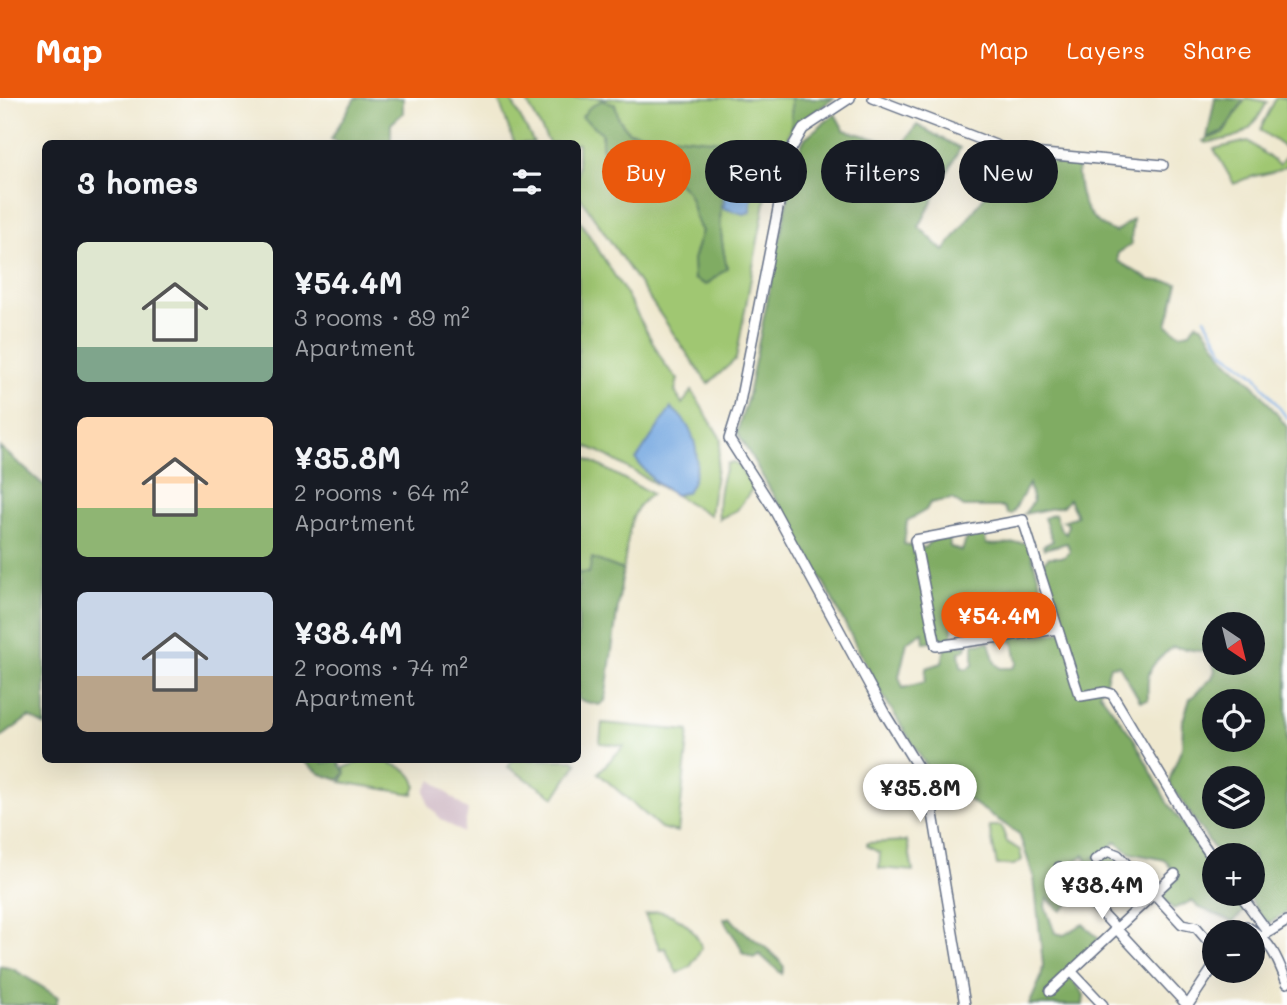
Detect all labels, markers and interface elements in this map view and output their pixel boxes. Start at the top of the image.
text: Map [35,28,103,71]
text: Map [980,34,1028,65]
text: Layers [1066,34,1145,65]
text: Share [1183,34,1252,65]
chip: Buy [602,140,691,203]
chip: Rent [705,140,807,203]
chip: Filters [821,140,945,203]
chip: New [959,140,1058,203]
text: 3 homes [77,162,198,202]
icon: filters [508,163,546,201]
text: ¥54.4M [294,262,403,302]
icon: home [133,270,217,354]
text: 3 rooms · 89 m² [294,302,470,332]
text: Apartment [294,332,416,362]
text: ¥35.8M [294,437,401,477]
icon: home [133,445,217,529]
text: 2 rooms · 64 m² [294,477,469,507]
text: Apartment [294,507,416,537]
pin: ¥54.4M [942,592,1056,652]
text: ¥54.4M [957,600,1041,630]
text: ¥38.4M [294,612,403,652]
north arrow [1202,612,1265,676]
map controls [1202,612,1265,983]
icon: home [133,620,217,704]
text: 2 rooms · 74 m² [294,652,468,682]
text: Apartment [294,682,416,712]
button: locate [1202,689,1265,752]
pin: ¥35.8M [863,764,977,824]
button: layers [1202,766,1265,829]
text: ¥35.8M [879,772,961,802]
button: + [1202,843,1265,906]
pin: ¥38.4M [1045,862,1159,921]
text: ¥38.4M [1060,869,1144,899]
button: − [1202,920,1265,983]

